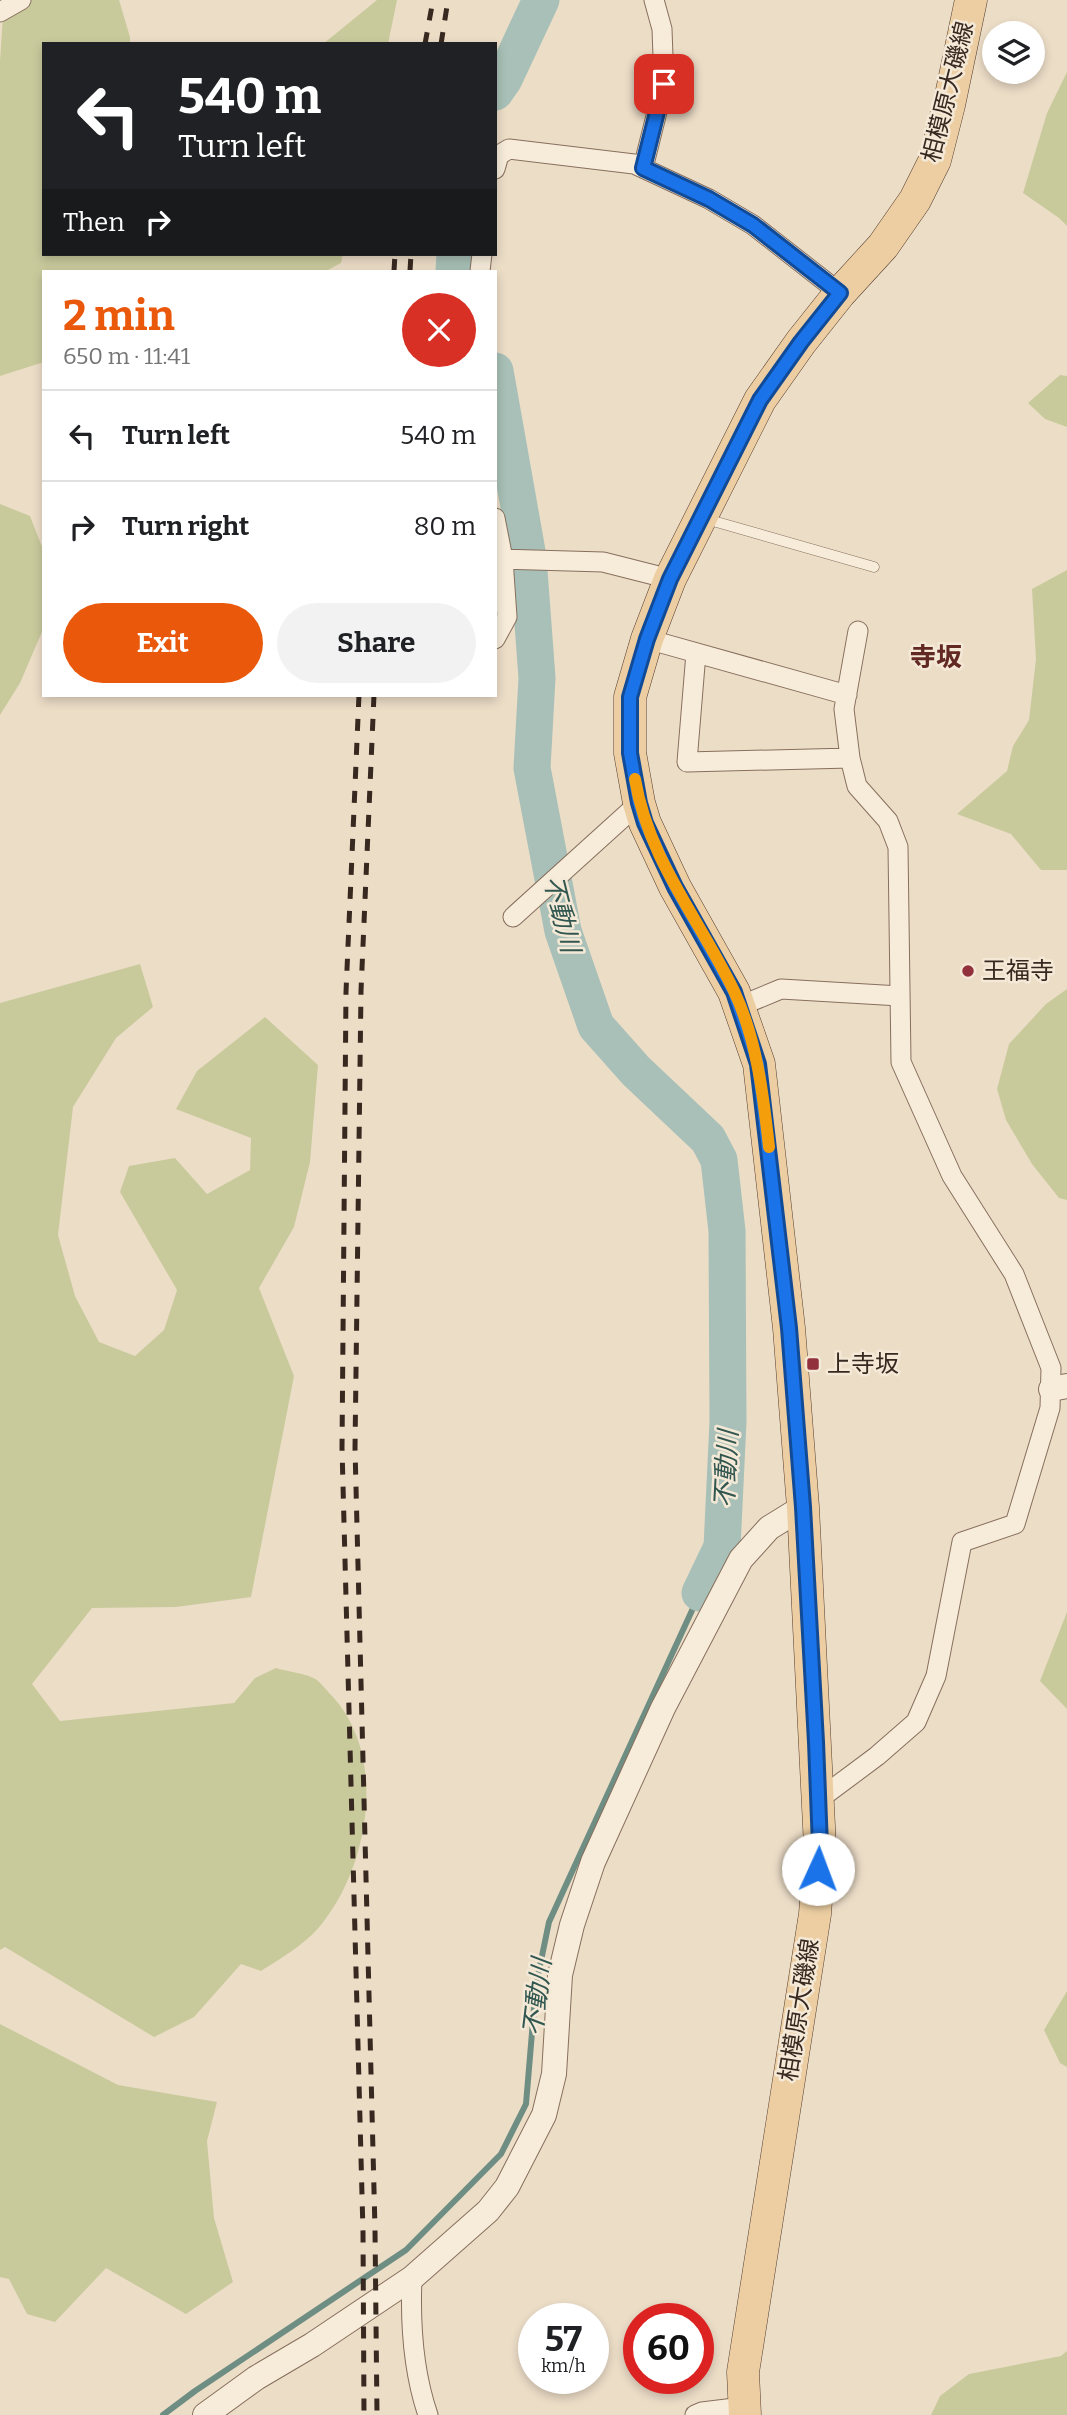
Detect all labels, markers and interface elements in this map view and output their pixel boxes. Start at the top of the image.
street label: 相模原大磯線 [917,19,979,165]
map controls [982,21,1045,84]
button: layers [982,21,1045,84]
pin [634,54,694,114]
icon: arrive [645,65,683,103]
text: 540 m [178,67,321,126]
icon: left [63,70,154,161]
text: Turn left [178,127,306,165]
icon: right [139,203,177,241]
text: Then [63,207,125,238]
text: 2 min [63,291,175,341]
button: close [402,293,476,367]
text: 650 m · 11:41 [63,342,190,370]
icon: left [63,417,101,455]
text: Turn left [122,420,230,451]
text: 540 m [400,420,476,451]
icon: right [63,508,101,546]
text: Turn right [122,511,249,542]
text: 80 m [414,511,476,542]
button: Exit [63,603,263,683]
button: Share [277,603,476,683]
district label: 寺坂 [910,642,962,673]
water label: 不動川 [537,873,587,959]
place label: 王福寺 [982,957,1054,985]
marker: 王福寺 [960,963,976,979]
place label: 上寺坂 [827,1350,899,1378]
marker: 上寺坂 [805,1356,821,1372]
water label: 不動川 [709,1426,744,1509]
position arrow [781,1832,855,1906]
street label: 相模原大磯線 [774,1937,824,2083]
water label: 不動川 [517,1953,558,2038]
speed limit sign: 60 [623,2303,714,2394]
text: 57 [545,2318,582,2360]
text: km/h [541,2355,586,2377]

